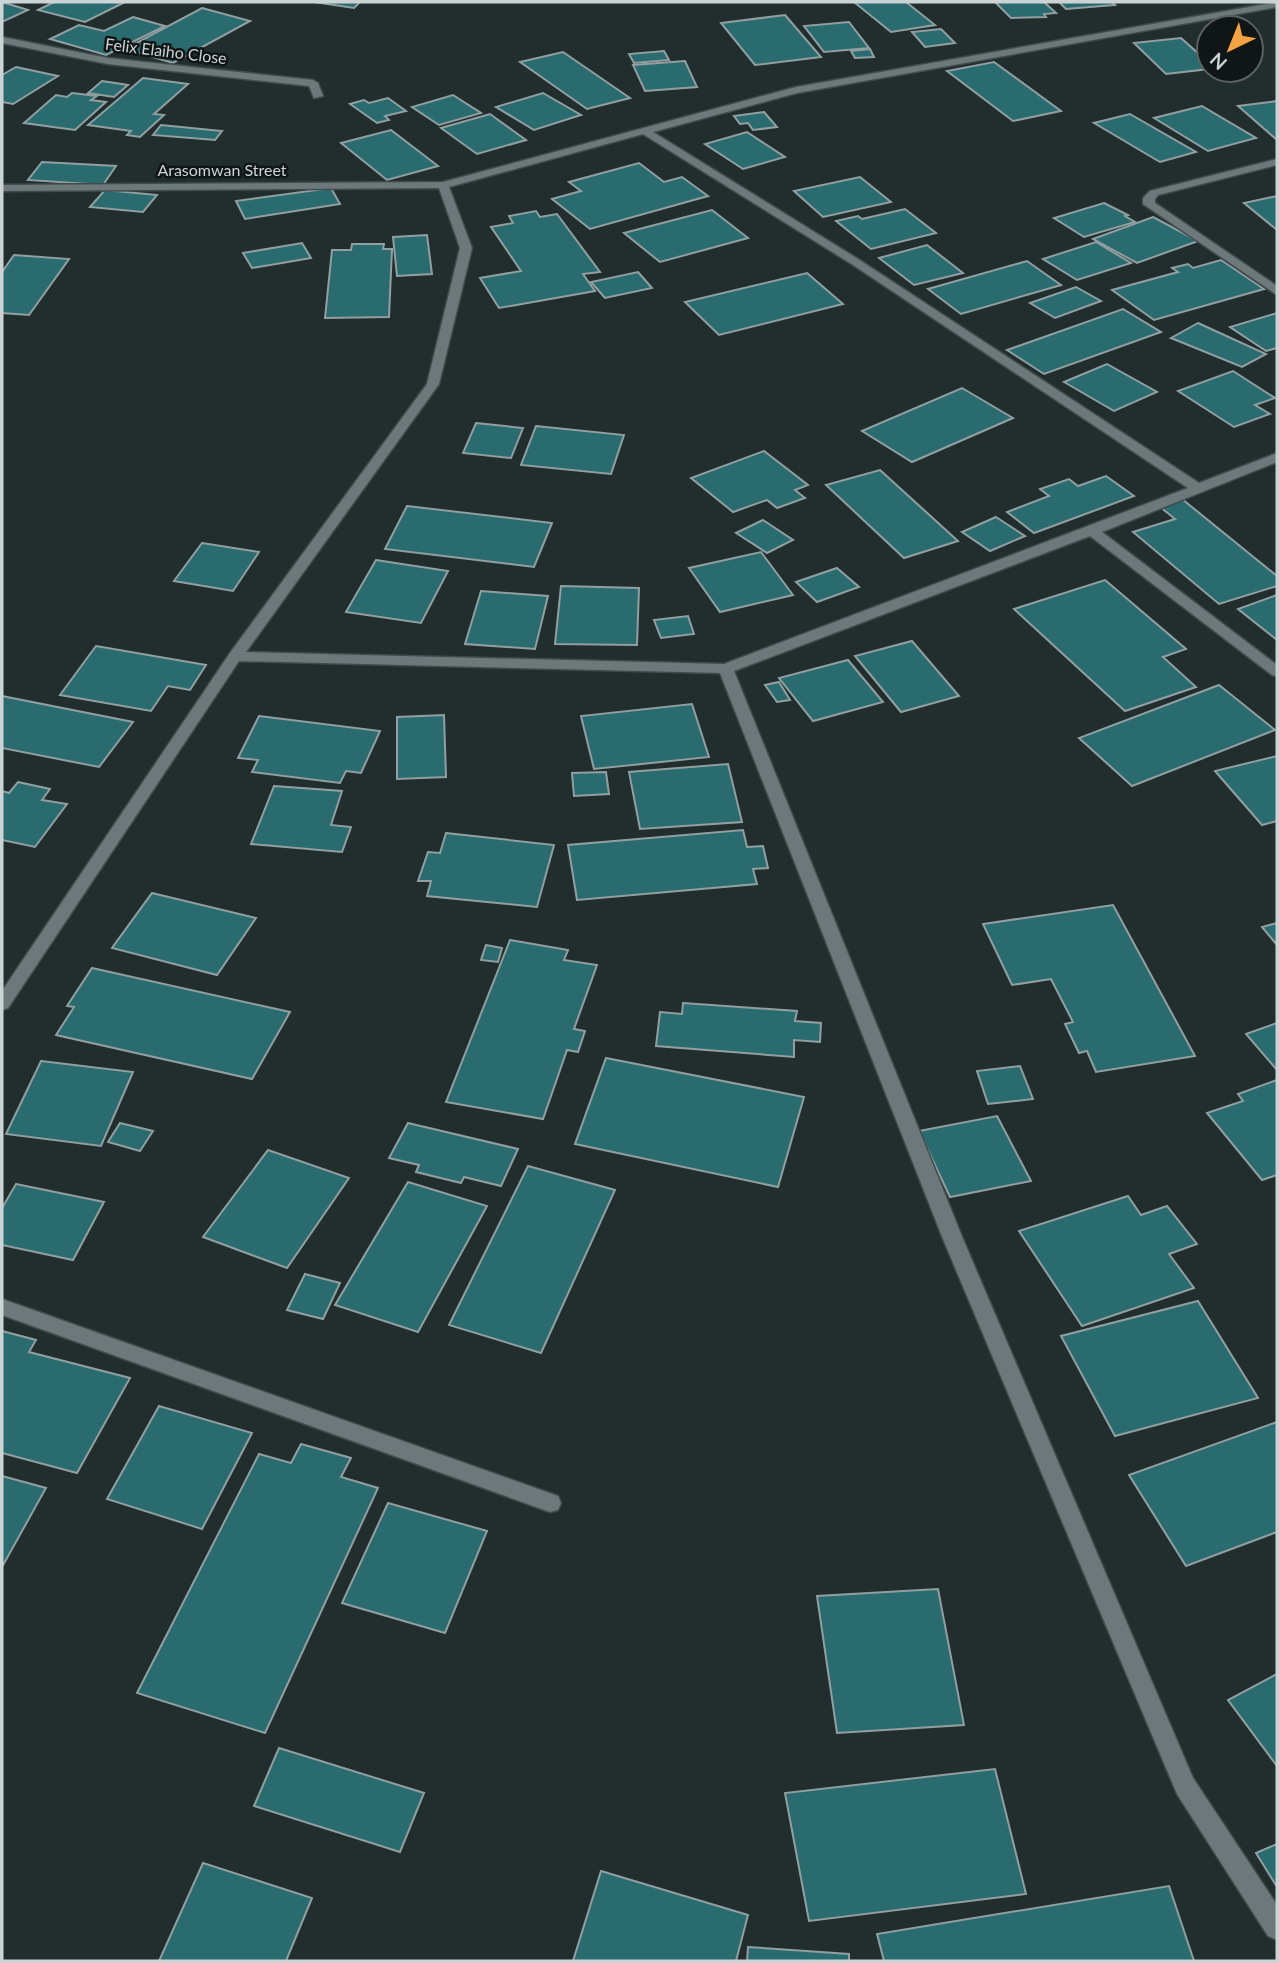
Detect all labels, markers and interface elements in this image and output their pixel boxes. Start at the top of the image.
north arrow [1195,14,1265,84]
street label: Felix Elaiho Close [104,34,228,67]
text: N [1205,48,1231,75]
street label: Arasomwan Street [157,160,287,179]

